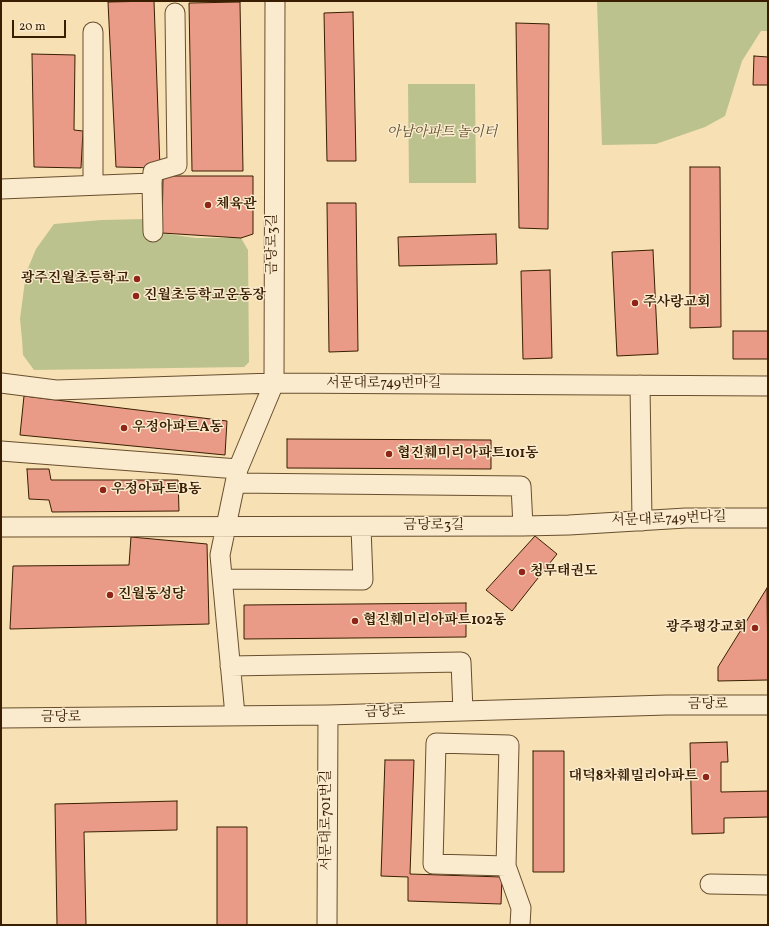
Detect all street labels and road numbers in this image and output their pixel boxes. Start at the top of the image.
street label: 금당로3길 [265,213,281,275]
street label: 서문대로749번마길 [326,376,442,392]
street label: 서문대로749번다길 [611,510,727,530]
street label: 금당로3길 [403,518,465,534]
street label: 금당로 [688,697,728,713]
street label: 금당로 [364,704,406,722]
street label: 금당로 [41,710,81,726]
street label: 서문대로701번길 [319,769,335,871]

